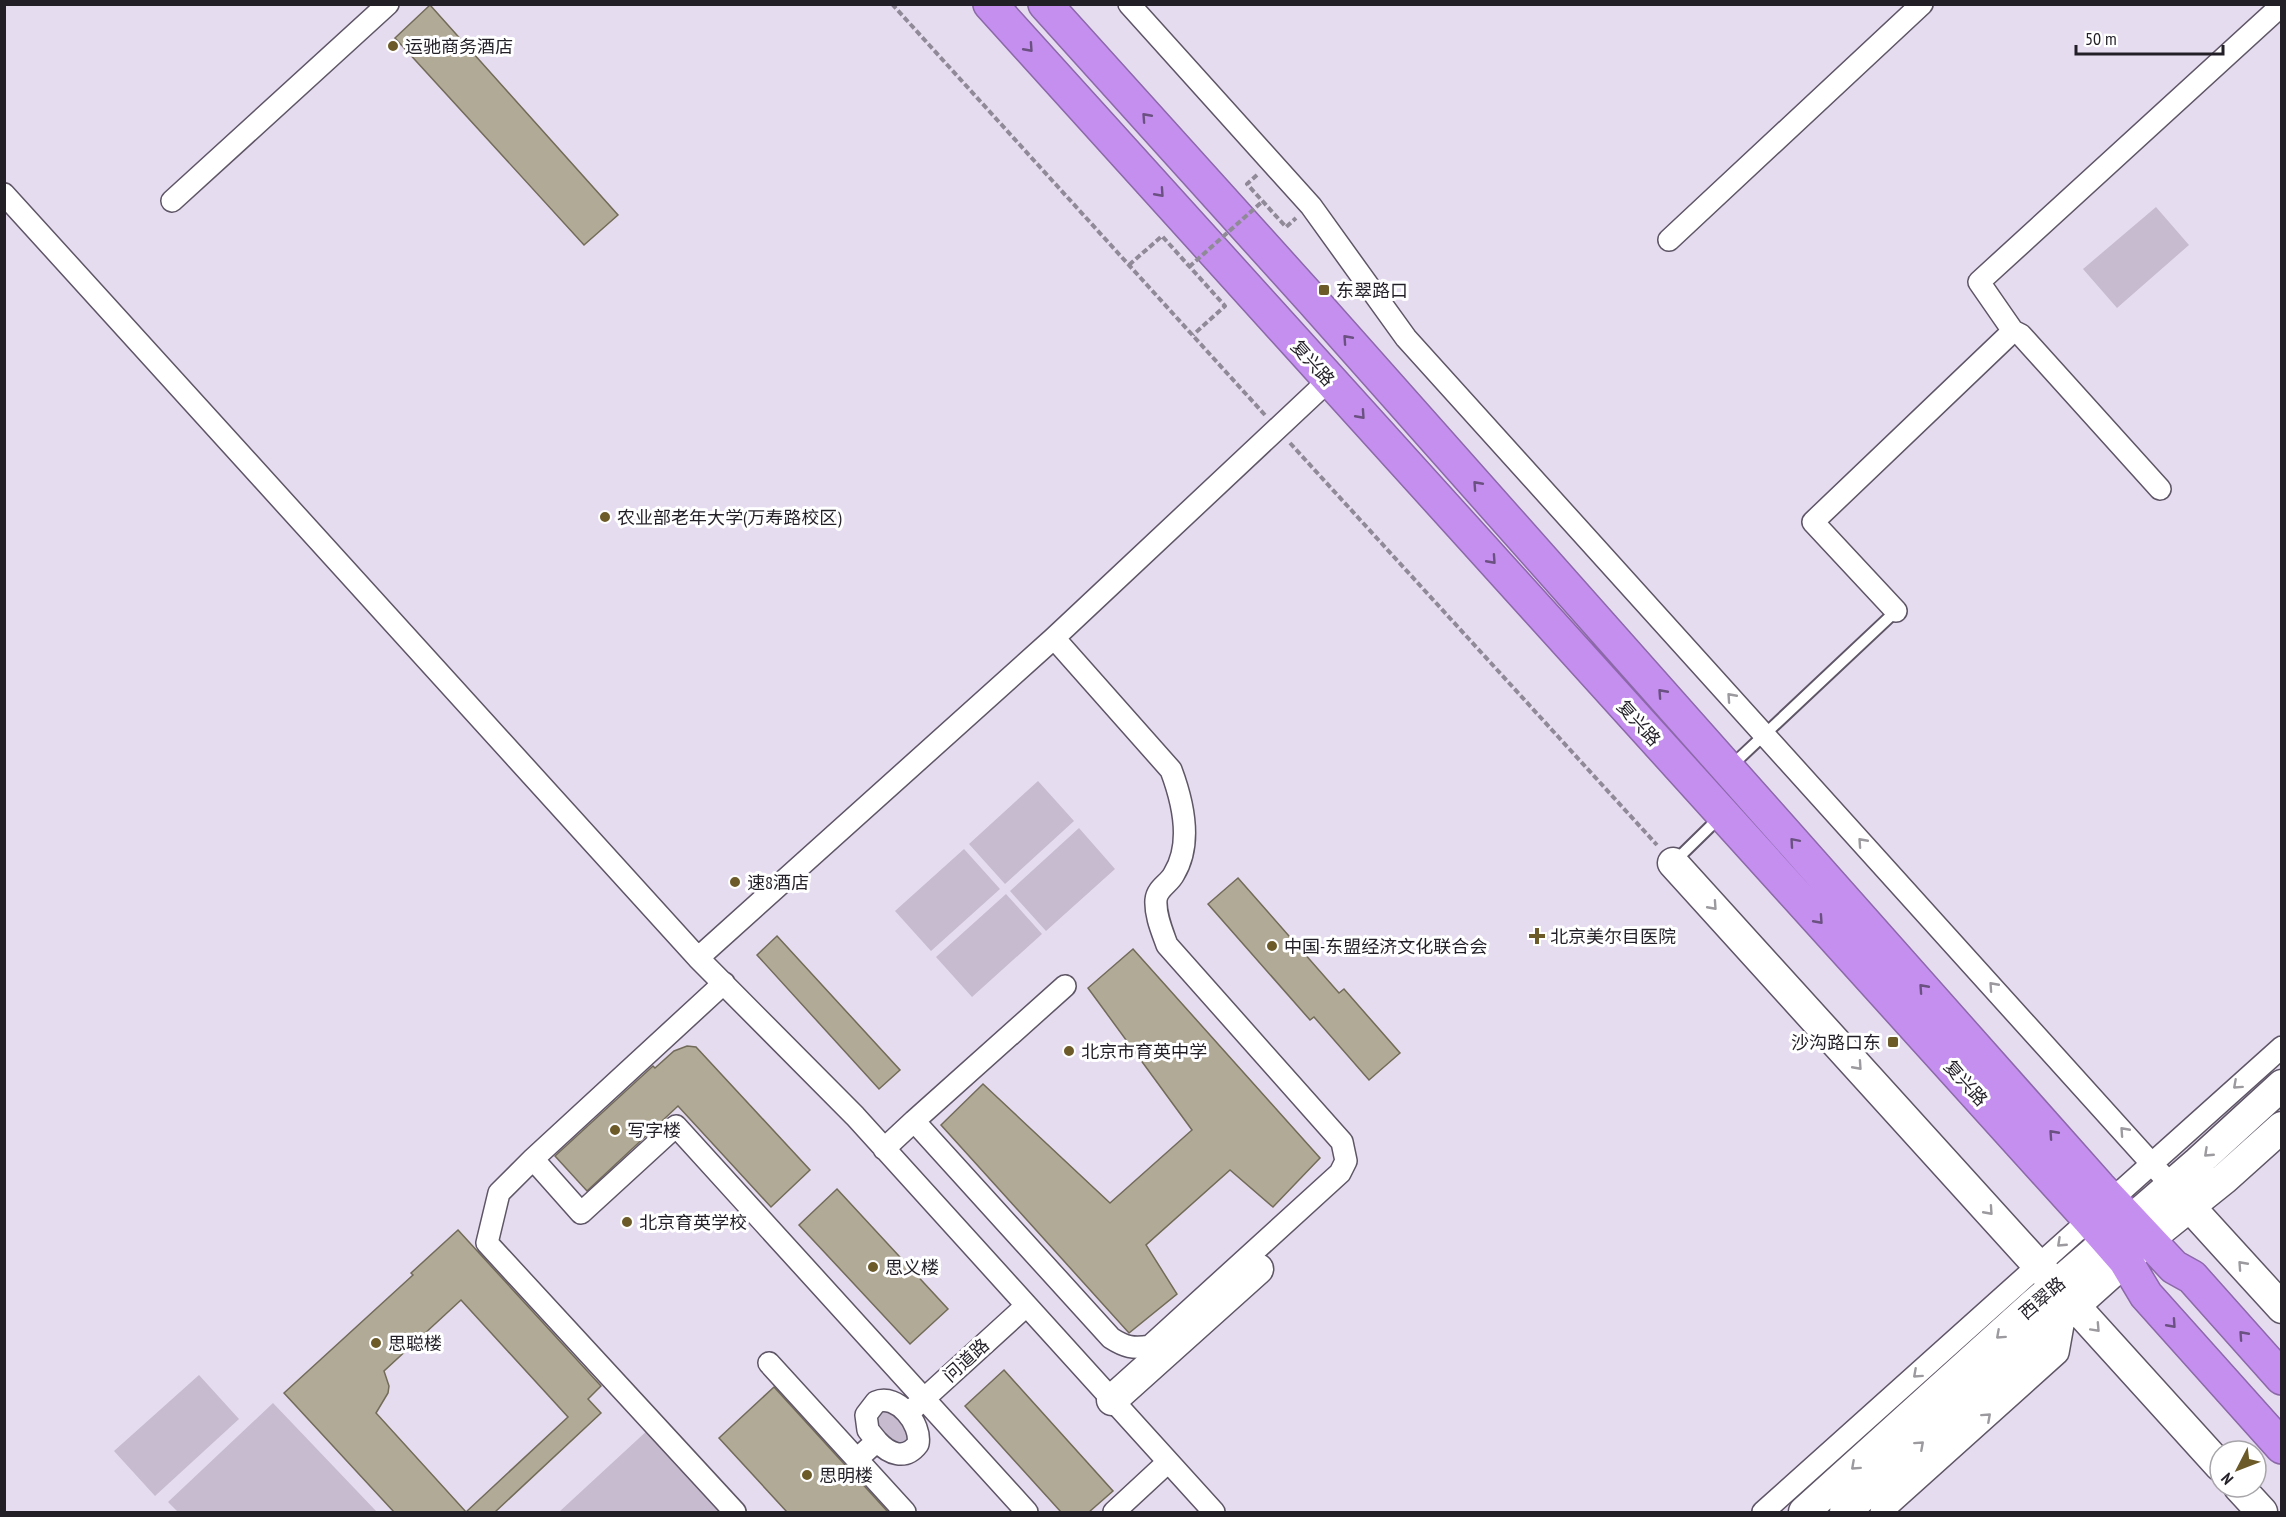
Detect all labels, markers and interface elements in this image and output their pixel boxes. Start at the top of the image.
scale bar [2076,18,2223,56]
text: 50 m [2085,27,2117,50]
place label: 运驰商务酒店 [405,35,513,58]
marker: 运驰商务酒店 [386,39,400,53]
one-way arrow [1022,41,1033,52]
one-way arrow [1142,113,1153,123]
one-way arrow [1153,186,1164,196]
place label: 东翠路口 [1336,279,1408,302]
marker: 东翠路口 [1317,283,1331,297]
street label: 复兴路 [1286,335,1340,391]
one-way arrow [1343,335,1354,346]
one-way arrow [1354,409,1365,419]
one-way arrow [1473,481,1484,492]
place label: 农业部老年大学(万寿路校区) [617,506,842,529]
marker: 农业部老年大学(万寿路校区) [598,510,612,524]
one-way arrow [1485,553,1496,564]
one-way arrow [1659,689,1670,700]
one-way arrow [1727,693,1738,704]
street label: 复兴路 [1612,695,1666,751]
one-way arrow [1858,838,1869,848]
one-way arrow [1790,839,1801,849]
place label: 速8酒店 [747,871,809,894]
marker: 速8酒店 [728,875,742,889]
one-way arrow [1706,900,1717,910]
one-way arrow [1812,913,1823,924]
place label: 北京美尔目医院 [1550,925,1676,948]
marker: 北京美尔目医院 [1528,927,1546,945]
place label: 中国-东盟经济文化联合会 [1284,935,1487,958]
marker: 中国-东盟经济文化联合会 [1265,939,1279,953]
one-way arrow [1989,982,2000,993]
one-way arrow [1919,985,1930,995]
place label: 沙沟路口东 [1791,1031,1881,1054]
marker: 沙沟路口东 [1886,1035,1900,1049]
place label: 北京市育英中学 [1081,1040,1207,1063]
marker: 北京市育英中学 [1062,1044,1076,1058]
street label: 复兴路 [1939,1055,1993,1111]
one-way arrow [1851,1060,1862,1070]
one-way arrow [2233,1078,2244,1089]
place label: 写字楼 [627,1119,681,1142]
marker: 写字楼 [608,1123,622,1137]
one-way arrow [2120,1127,2131,1138]
one-way arrow [2049,1130,2060,1141]
one-way arrow [2204,1146,2214,1157]
one-way arrow [1982,1204,1993,1214]
place label: 北京育英学校 [639,1211,747,1234]
marker: 北京育英学校 [620,1215,634,1229]
one-way arrow [2057,1236,2068,1247]
place label: 思义楼 [885,1256,939,1279]
marker: 思义楼 [866,1260,880,1274]
one-way arrow [2238,1261,2249,1272]
street label: 西翠路 [2014,1272,2070,1324]
one-way arrow [2165,1317,2176,1328]
one-way arrow [2088,1321,2099,1332]
one-way arrow [1996,1328,2007,1339]
one-way arrow [2239,1331,2250,1341]
place label: 思聪楼 [388,1332,442,1355]
street label: 问道路 [938,1333,994,1387]
marker: 思聪楼 [369,1336,383,1350]
one-way arrow [1913,1367,1923,1378]
one-way arrow [1980,1413,1990,1424]
north arrow [2208,1439,2268,1499]
one-way arrow [1913,1441,1924,1452]
one-way arrow [1852,1459,1862,1470]
place label: 思明楼 [819,1464,873,1487]
marker: 思明楼 [800,1468,814,1482]
text: N [2217,1469,2237,1489]

